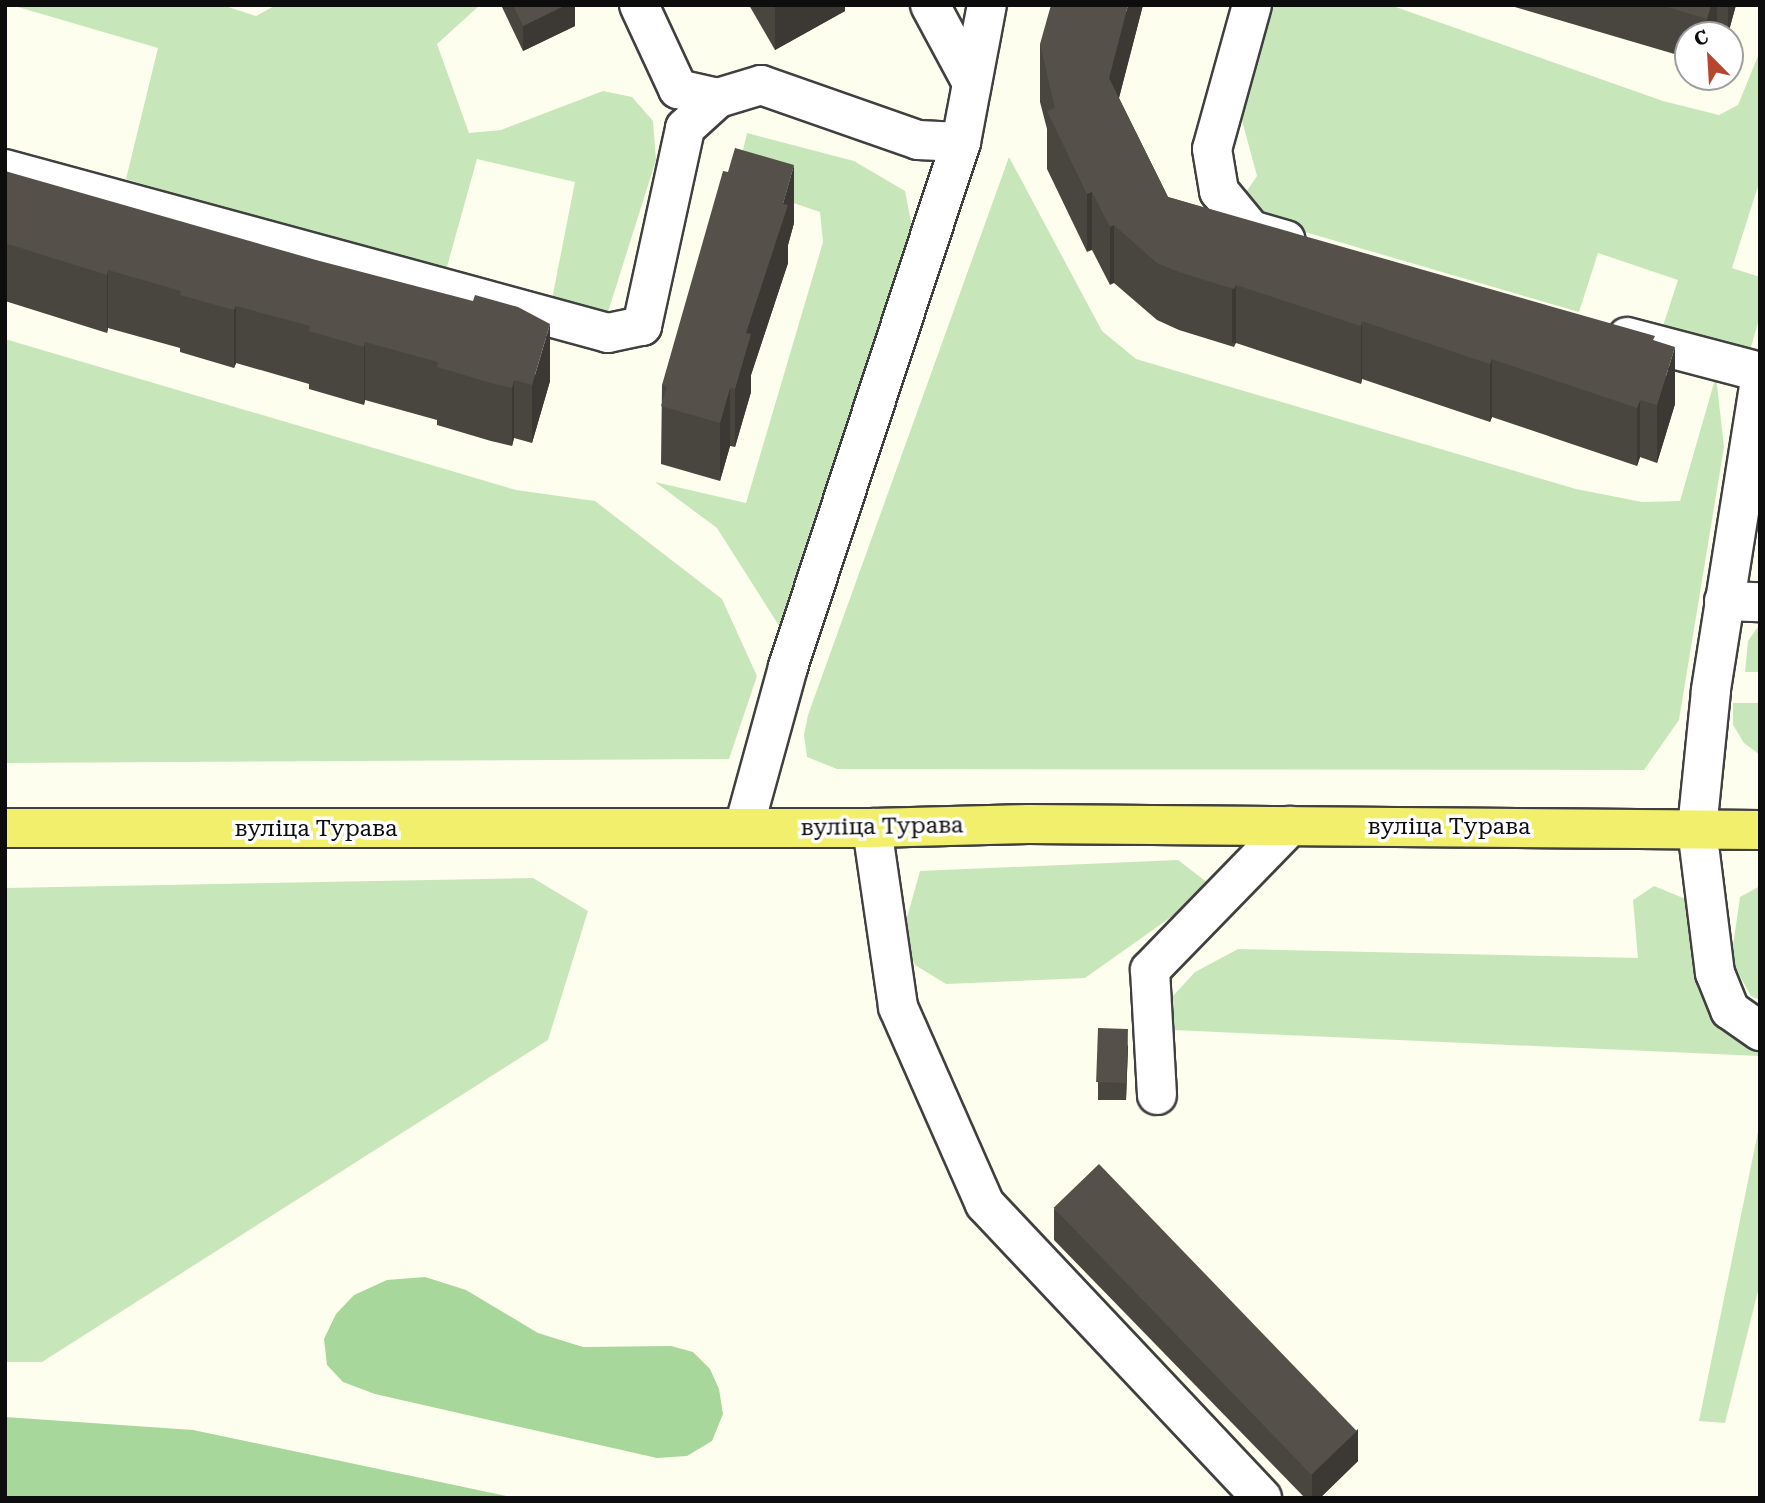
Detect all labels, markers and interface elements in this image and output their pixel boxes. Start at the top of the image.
north arrow [1674,21,1744,91]
text: С [1690,25,1712,51]
street label: вуліца Турава [800,812,964,842]
street label: вуліца Турава [1368,813,1530,841]
street label: вуліца Турава [235,815,397,843]

